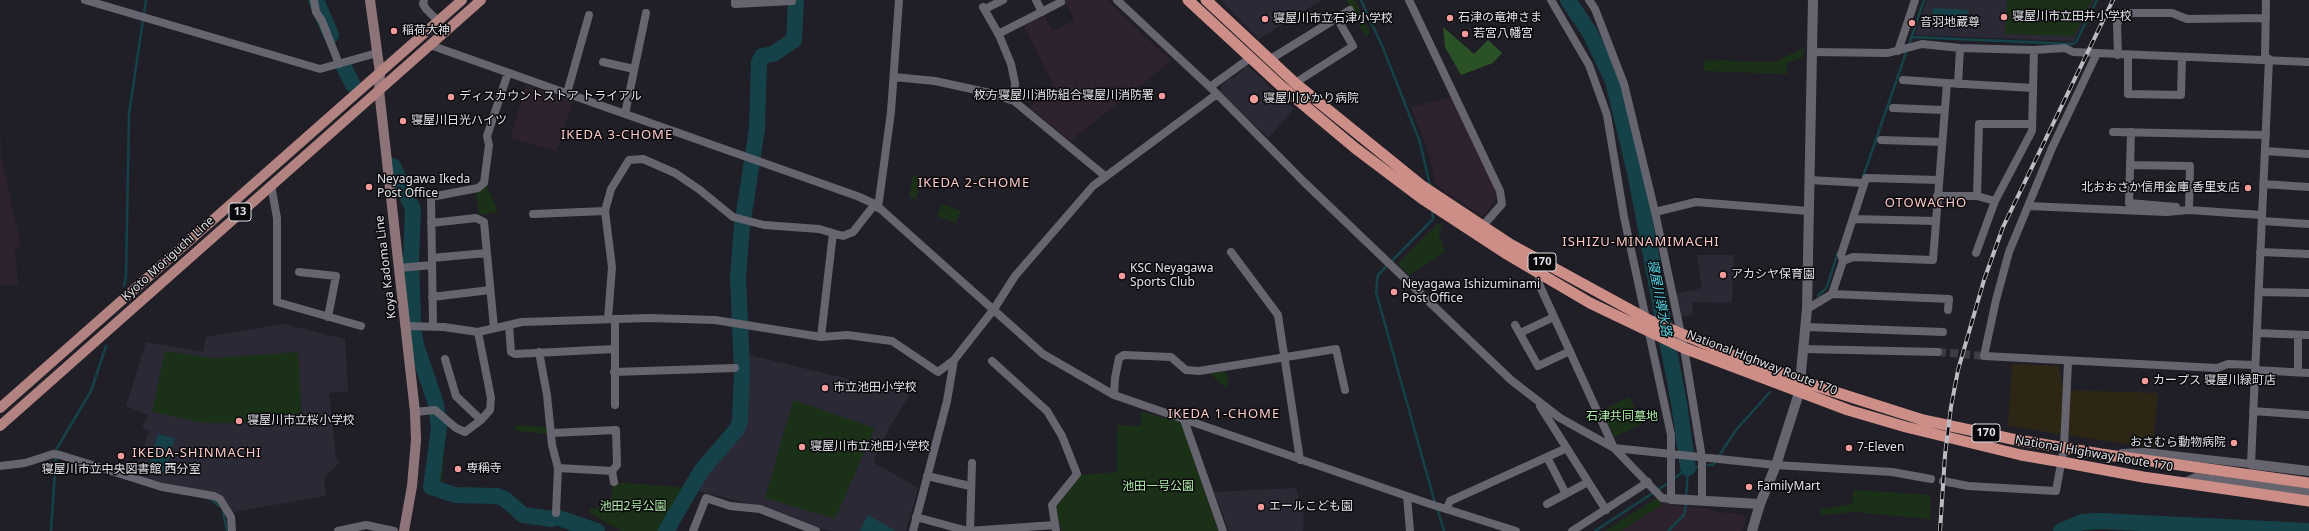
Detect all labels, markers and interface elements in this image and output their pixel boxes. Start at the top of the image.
place label: 寝屋川市立田井小学校 [2012,10,2132,24]
place label: 石津の竜神さま [1458,11,1542,25]
place label: 寝屋川市立石津小学校 [1273,12,1393,26]
marker: 寝屋川市立田井小学校 [1999,12,2009,22]
marker: 石津の竜神さま [1445,13,1455,23]
marker: 寝屋川市立石津小学校 [1260,14,1270,24]
place label: 音羽地蔵尊 [1920,16,1980,30]
marker: 音羽地蔵尊 [1907,18,1917,28]
place label: 稲荷大神 [402,24,450,38]
marker: 稲荷大神 [389,26,399,36]
place label: 若宮八幡宮 [1473,27,1533,41]
marker: 若宮八幡宮 [1460,29,1470,39]
place label: 枚方寝屋川消防組合寝屋川消防署 [974,89,1154,103]
place label: ディスカウントストア トライアル [459,90,642,104]
marker: 枚方寝屋川消防組合寝屋川消防署 [1157,91,1167,101]
marker: ディスカウントストア トライアル [446,92,456,102]
place label: 寝屋川ひかり病院 [1263,92,1359,106]
marker: 寝屋川ひかり病院 [1248,93,1260,105]
place label: 寝屋川日光ハイツ [411,114,507,128]
marker: 寝屋川日光ハイツ [398,116,408,126]
district label: IKEDA 3-CHOME [561,127,673,143]
place label: Neyagawa Ikeda Post Office [377,173,470,201]
district label: IKEDA 2-CHOME [918,175,1030,191]
place label: 北おおさか信用金庫 香里支店 [2081,181,2240,195]
marker: Neyagawa Ikeda Post Office [364,182,374,192]
marker: 北おおさか信用金庫 香里支店 [2243,183,2253,193]
district label: OTOWACHO [1885,195,1967,211]
road number: 13 [229,203,251,221]
street label: Kyoto Moriguchi Line [119,214,217,304]
street label: Koya Kadoma Line [373,215,399,319]
district label: ISHIZU-MINAMIMACHI [1562,234,1720,250]
road number: 170 [1528,253,1556,271]
water label: 寝屋川導水路 [1644,258,1674,338]
place label: KSC Neyagawa Sports Club [1130,262,1213,290]
place label: アカシヤ保育園 [1731,268,1815,282]
marker: アカシヤ保育園 [1718,270,1728,280]
marker: KSC Neyagawa Sports Club [1117,271,1127,281]
place label: Neyagawa Ishizuminami Post Office [1402,278,1540,306]
marker: Neyagawa Ishizuminami Post Office [1389,287,1399,297]
street label: National Highway Route 170 [1685,328,1839,398]
place label: カープス 寝屋川緑町店 [2153,374,2276,388]
marker: カープス 寝屋川緑町店 [2140,376,2150,386]
place label: 市立池田小学校 [833,381,917,395]
marker: 市立池田小学校 [820,383,830,393]
district label: IKEDA 1-CHOME [1168,406,1280,422]
park label: 石津共同墓地 [1586,410,1658,424]
place label: 寝屋川市立桜小学校 [247,414,355,428]
marker: 寝屋川市立桜小学校 [234,416,244,426]
road number: 170 [1972,424,2000,442]
street label: National Highway Route 170 [2014,433,2174,475]
place label: おさむら動物病院 [2130,436,2226,450]
marker: おさむら動物病院 [2229,438,2239,448]
place label: 寝屋川市立池田小学校 [810,440,930,454]
place label: 7-Eleven [1857,441,1904,455]
marker: 寝屋川市立池田小学校 [797,442,807,452]
marker: 7-Eleven [1844,443,1854,453]
district label: IKEDA-SHINMACHI [132,445,262,461]
marker: 寝屋川市立中央図書館 西分室 [116,451,126,461]
place label: 専稱寺 [466,462,502,476]
place label: 寝屋川市立中央図書館 西分室 [41,463,201,477]
marker: 専稱寺 [453,464,463,474]
park label: 池田一号公園 [1122,480,1194,494]
place label: FamilyMart [1757,480,1820,494]
marker: FamilyMart [1744,482,1754,492]
park label: 池田2号公園 [600,500,666,514]
place label: エールこども園 [1269,500,1353,514]
marker: エールこども園 [1256,502,1266,512]

